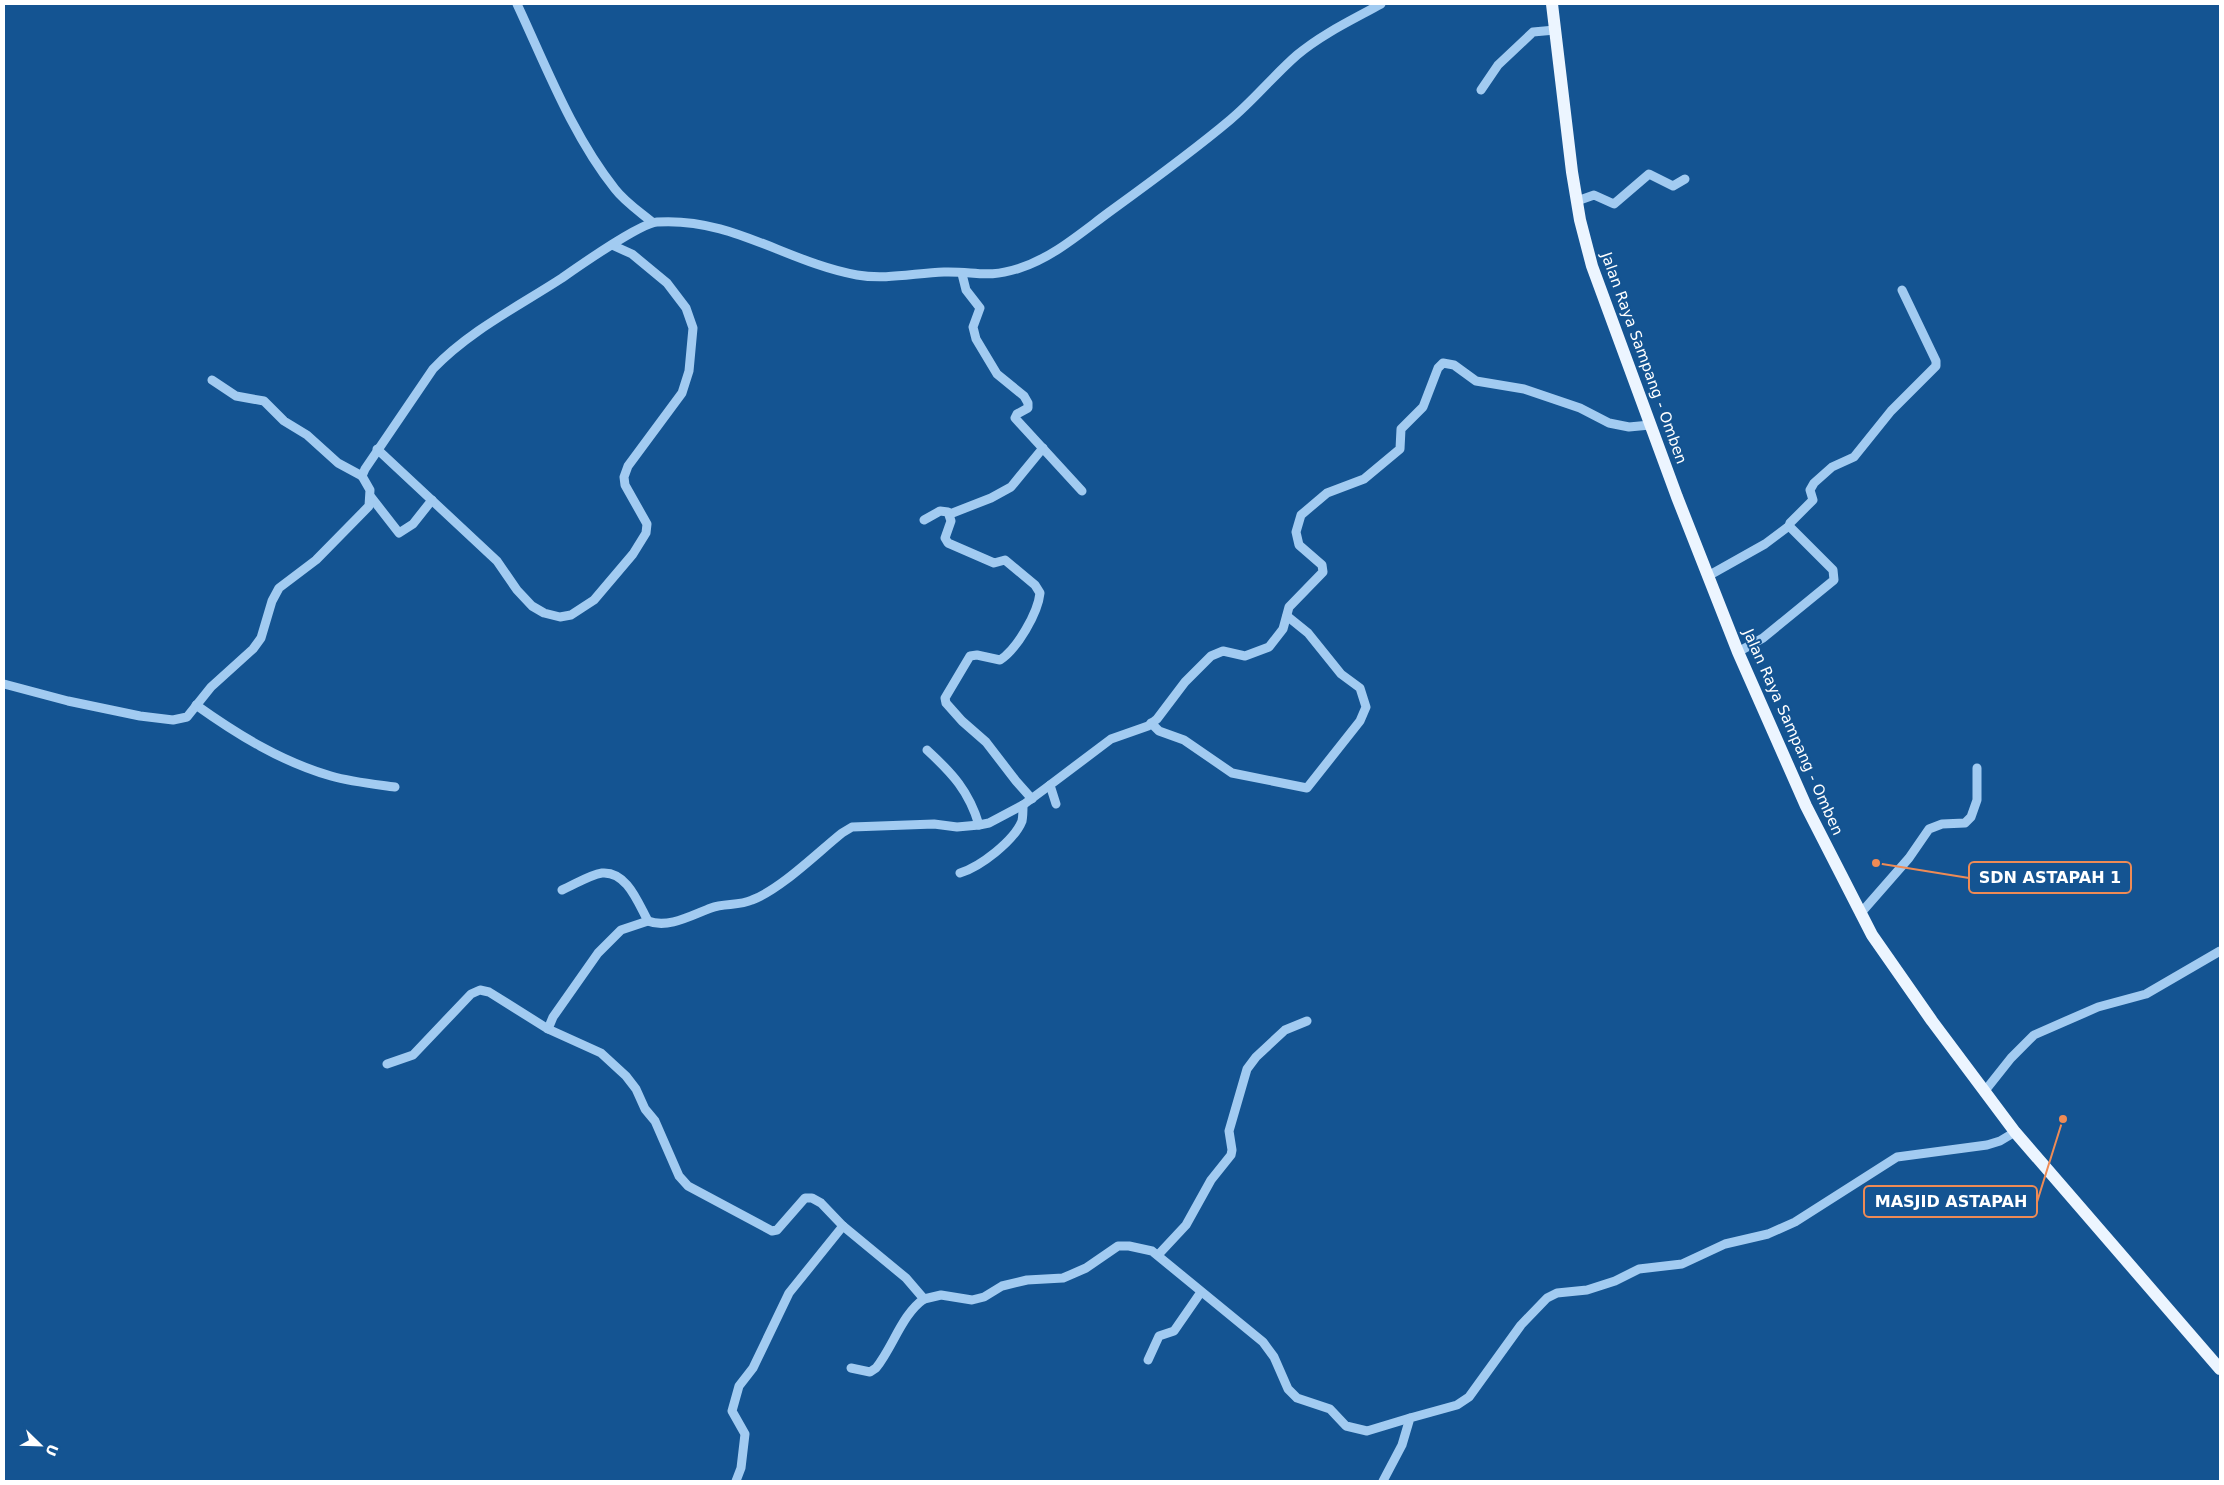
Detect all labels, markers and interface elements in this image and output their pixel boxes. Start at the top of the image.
street label: Jalan Raya Sampang - Omben [1597,249,1691,466]
street label: Jalan Raya Sampang - Omben [1739,625,1847,838]
callout: SDN ASTAPAH 1 [1969,862,2131,893]
text: SDN ASTAPAH 1 [1979,868,2121,887]
callout: MASJID ASTAPAH [1864,1186,2037,1217]
text: MASJID ASTAPAH [1875,1192,2027,1211]
north arrow [15,1420,65,1470]
text: U [42,1442,62,1458]

